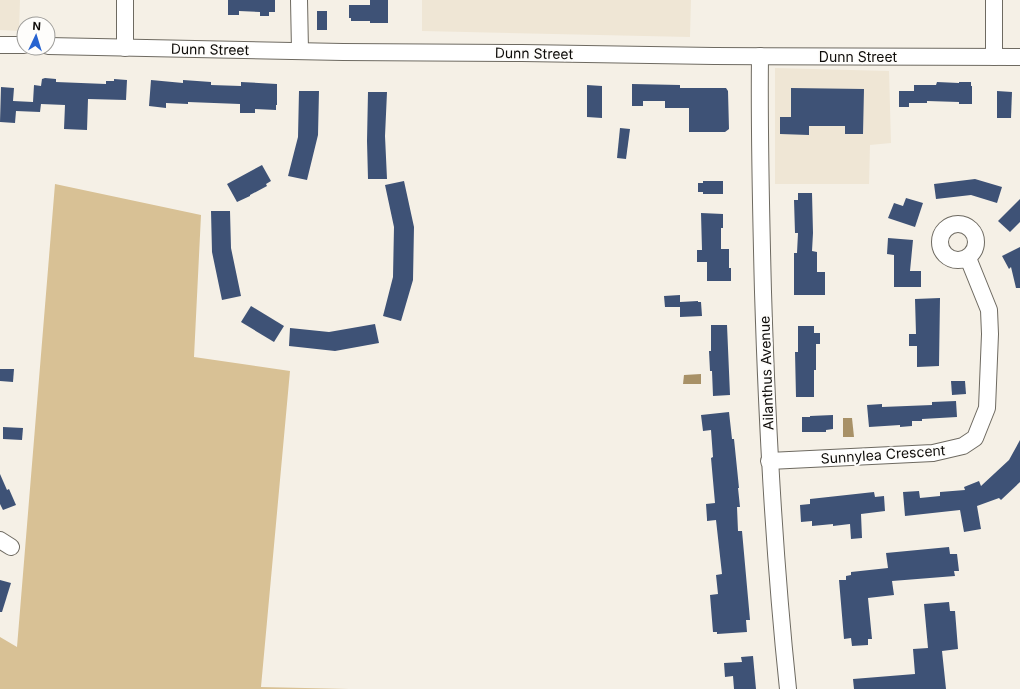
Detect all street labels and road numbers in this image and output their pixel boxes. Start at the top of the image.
street label: Dunn Street [171,40,250,58]
street label: Dunn Street [495,44,574,62]
street label: Dunn Street [819,48,898,65]
street label: Ailanthus Avenue [756,316,776,430]
street label: Sunnylea Crescent [820,441,946,467]

